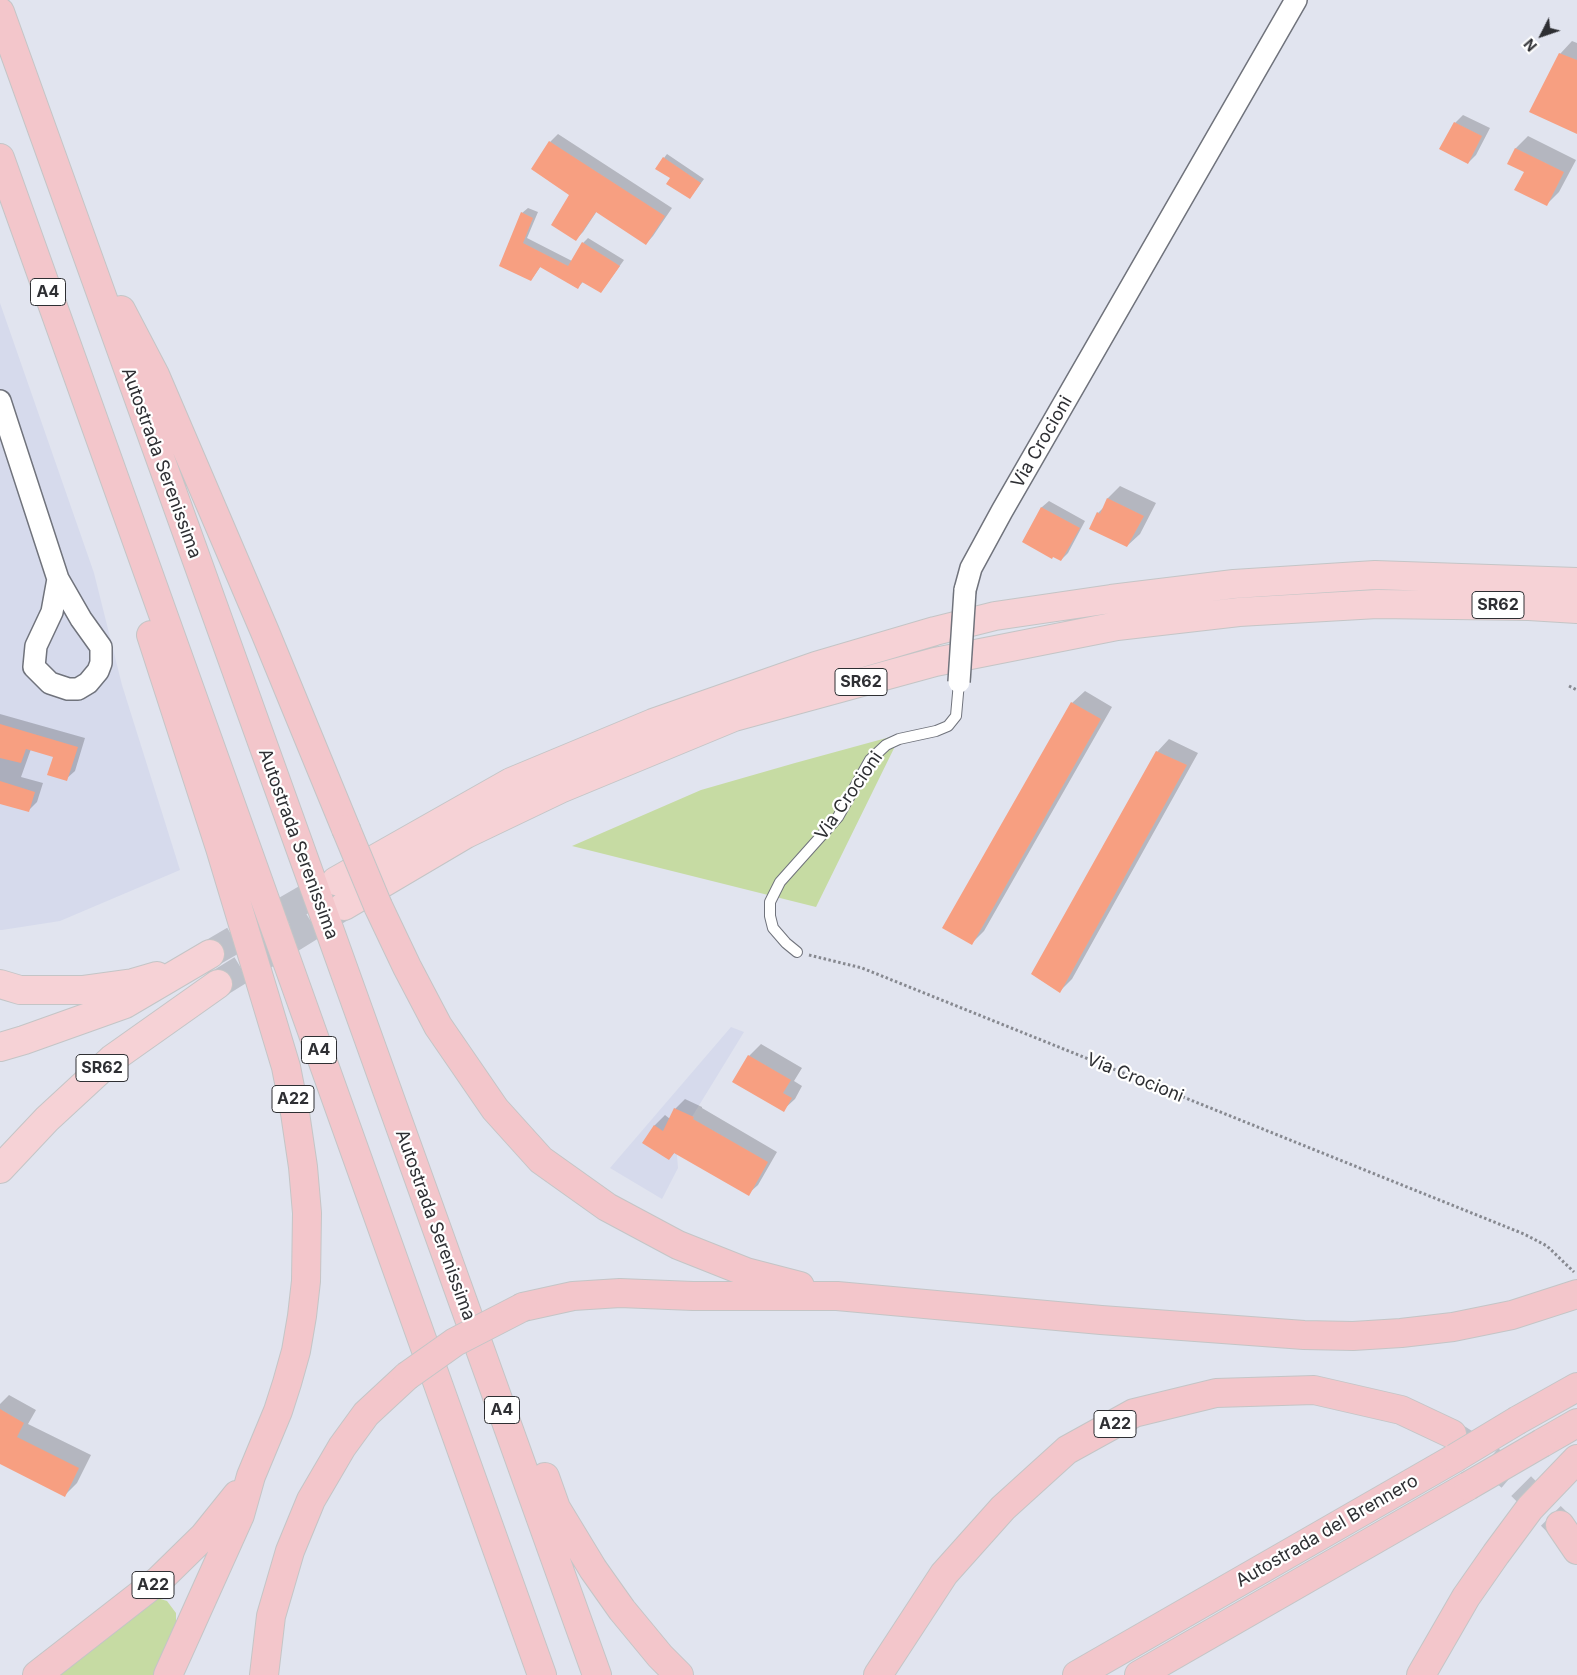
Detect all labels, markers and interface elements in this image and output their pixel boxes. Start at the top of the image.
north arrow [1517,10,1567,60]
text: N [1520,36,1540,55]
road number: A4 [30,278,66,306]
street label: Autostrada Serenissima [116,365,206,561]
street label: Via Crocioni [1007,392,1077,492]
road number: SR62 [1472,592,1524,618]
road number: SR62 [835,669,887,696]
street label: Autostrada Serenissima [253,746,343,942]
street label: Via Crocioni [811,748,887,844]
road number: A4 [302,1036,336,1064]
street label: Via Crocioni [1083,1049,1187,1107]
road number: SR62 [76,1054,128,1082]
road number: A22 [272,1086,314,1112]
street label: Autostrada Serenissima [390,1127,480,1323]
road number: A4 [484,1396,520,1424]
road number: A22 [1094,1410,1136,1438]
street label: Autostrada del Brennero [1232,1470,1422,1592]
road number: A22 [132,1572,174,1598]

